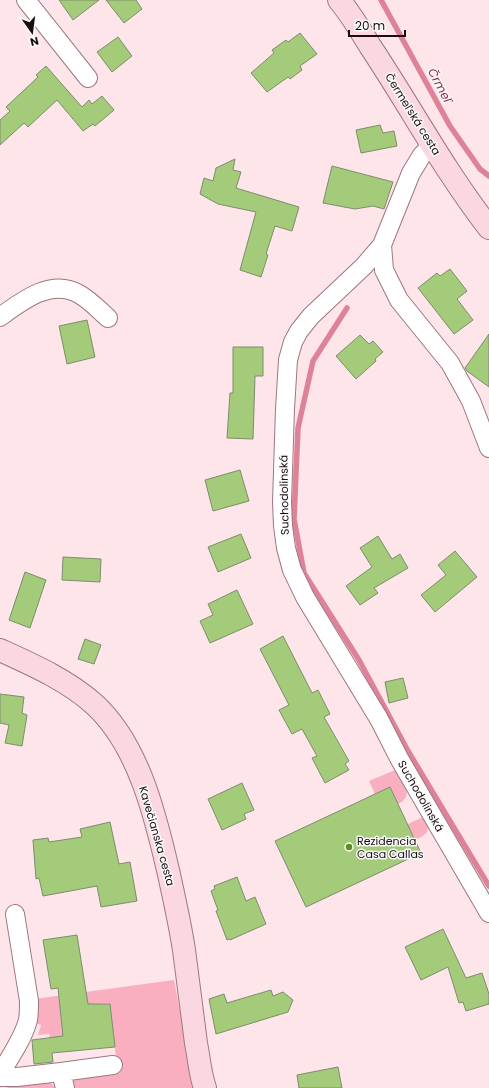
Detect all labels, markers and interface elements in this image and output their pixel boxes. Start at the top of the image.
north arrow [12,12,52,52]
scale bar [349,12,405,38]
text: 20 m [355,17,385,34]
text: N [28,33,40,50]
water label: Črmeľ [424,65,457,107]
street label: Čermeľská cesta [381,70,445,158]
street label: Suchodolinská [275,455,293,535]
street label: Suchodolinská [394,757,448,835]
street label: Kavečianska cesta [135,784,179,888]
place label: Rezidencia Casa Callas [357,833,424,862]
marker: Rezidencia Casa Callas [344,842,354,852]

